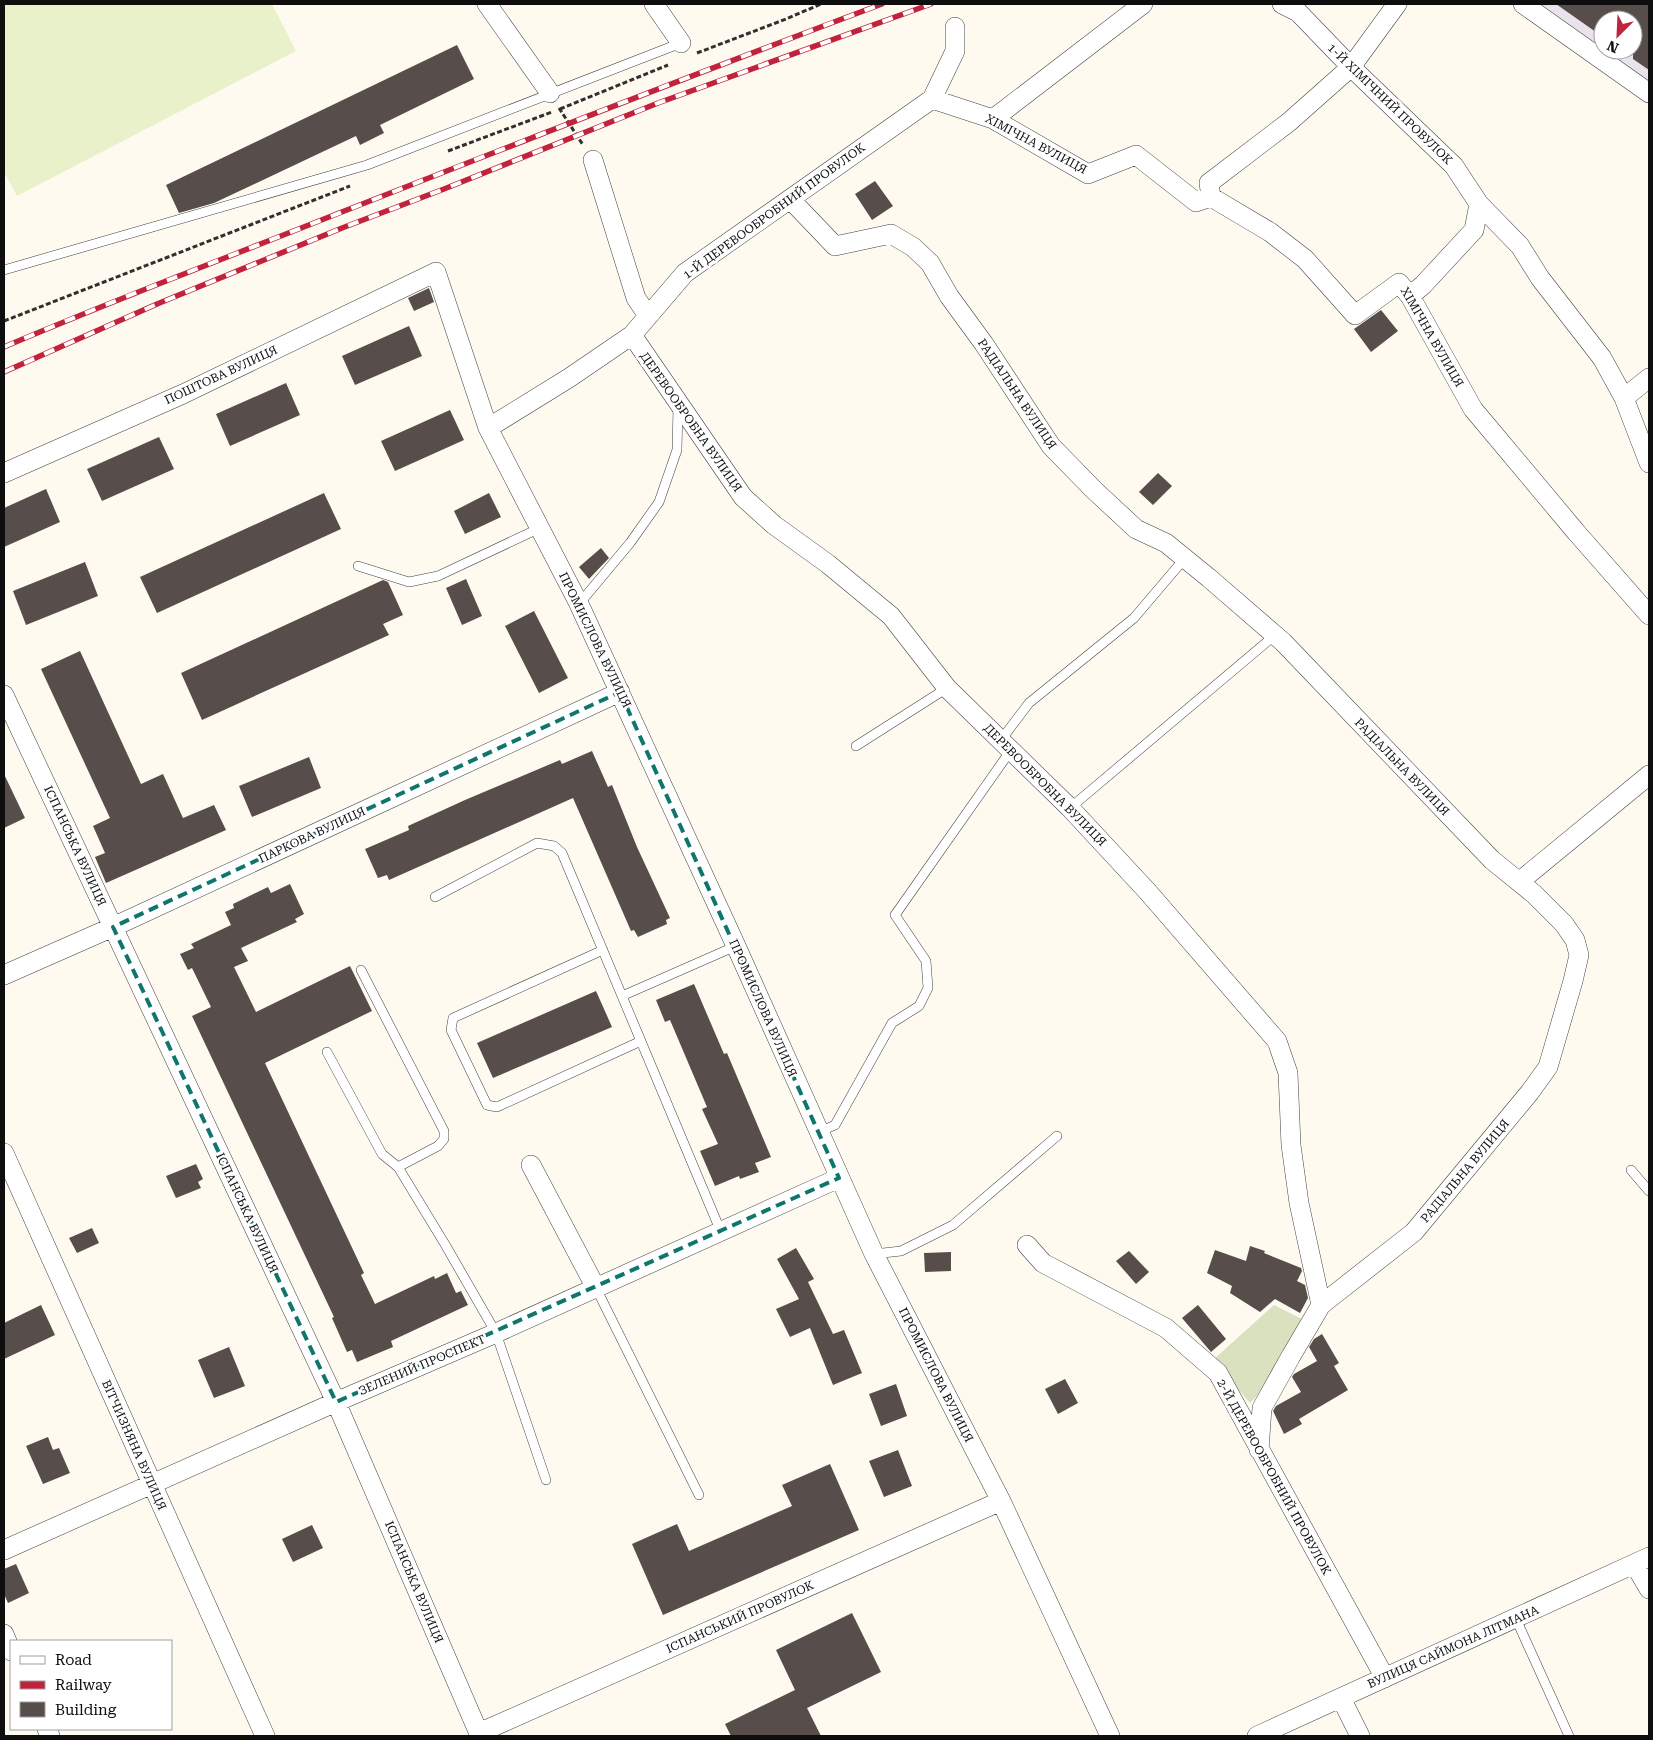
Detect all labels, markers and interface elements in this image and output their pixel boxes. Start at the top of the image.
north arrow [1593,10,1643,60]
text: N [1604,37,1621,56]
street label: 1-Й ХІМІЧНИЙ ПРОВУЛОК [1325,41,1455,168]
street label: ХІМІЧНА ВУЛИЦЯ [983,111,1089,177]
street label: 1-Й ДЕРЕВООБРОБНИЙ ПРОВУЛОК [680,140,868,282]
street label: ХІМІЧНА ВУЛИЦЯ [1398,284,1466,390]
street label: РАДІАЛЬНА ВУЛИЦЯ [975,336,1059,452]
street label: ПОШТОВА ВУЛИЦЯ [162,343,280,407]
street label: ДЕРЕВООБРОБНА ВУЛИЦЯ [637,350,745,494]
street label: ПРОМИСЛОВА ВУЛИЦЯ [556,570,634,710]
street label: РАДІАЛЬНА ВУЛИЦЯ [1352,715,1452,819]
street label: ДЕРЕВООБРОБНА ВУЛИЦЯ [981,721,1109,849]
street label: ІСПАНСЬКА ВУЛИЦЯ [41,784,109,908]
street label: ПАРКОВА ВУЛИЦЯ [256,804,368,866]
street label: ПРОМИСЛОВА ВУЛИЦЯ [726,937,800,1079]
street label: РАДІАЛЬНА ВУЛИЦЯ [1418,1117,1512,1225]
street label: ІСПАНСЬКА ВУЛИЦЯ [213,1151,281,1275]
street label: ПРОМИСЛОВА ВУЛИЦЯ [896,1305,976,1445]
street label: ЗЕЛЕНИЙ ПРОСПЕКТ [356,1332,488,1398]
street label: 2-Й ДЕРЕВООБРОБНИЙ ПРОВУЛОК [1214,1377,1334,1578]
street label: ВІТЧИЗНЯНА ВУЛИЦЯ [99,1378,169,1512]
street label: ІСПАНСЬКА ВУЛИЦЯ [382,1519,446,1645]
street label: ІСПАНСЬКИЙ ПРОВУЛОК [664,1578,816,1656]
street label: ВУЛИЦЯ САЙМОНА ЛІТМАНА [1365,1603,1541,1691]
legend [10,1640,172,1730]
text: Road [55,1651,92,1669]
text: Railway [55,1676,112,1694]
text: Building [55,1701,117,1719]

